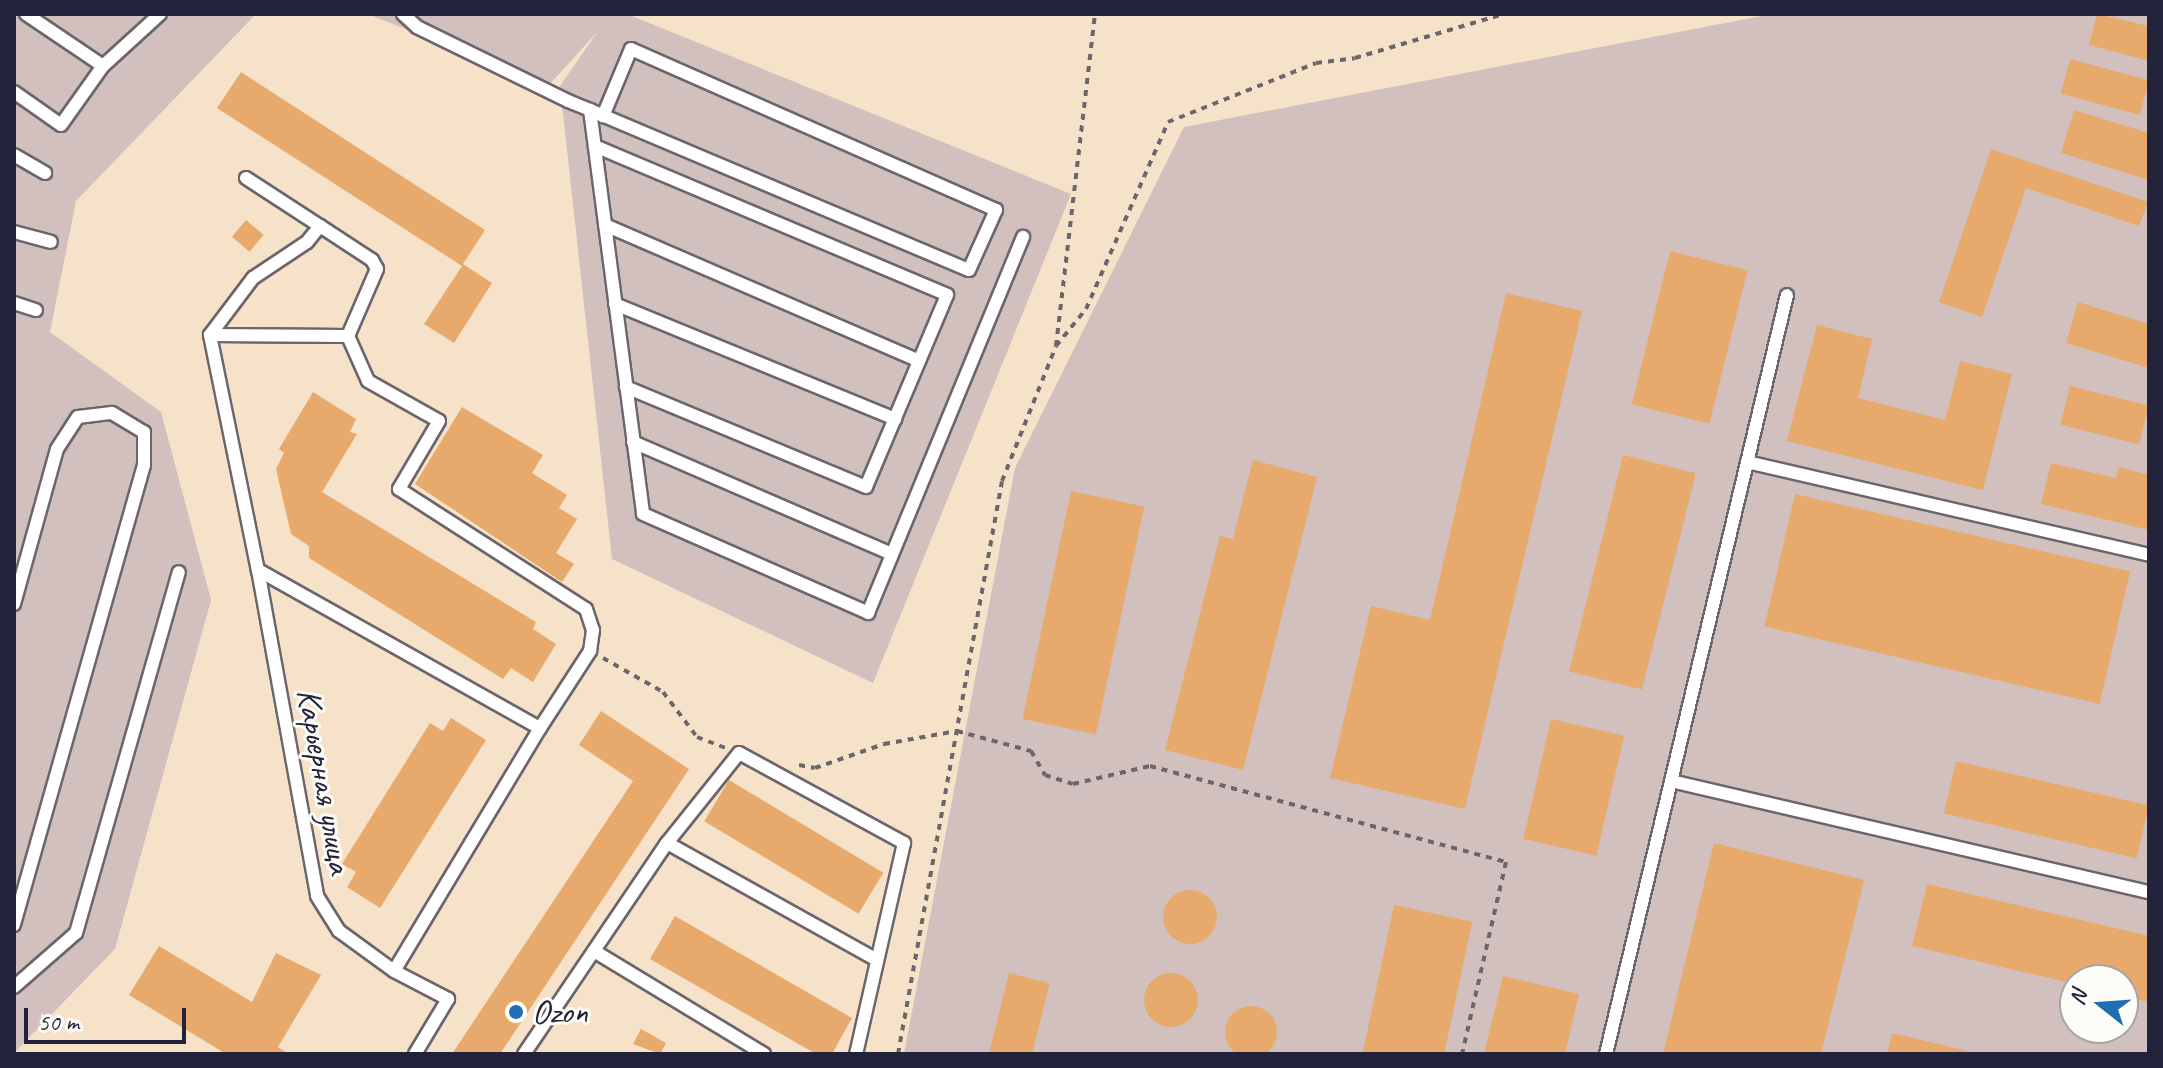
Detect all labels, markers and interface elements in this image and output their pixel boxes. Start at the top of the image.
street label: Карьерная улица [288,684,362,878]
north arrow [2059,964,2139,1044]
text: N [2063,987,2093,1008]
scale bar [28,992,190,1042]
place label: Ozon [532,992,588,1032]
marker: Ozon [507,1003,525,1021]
text: 50 m [38,1007,79,1037]

